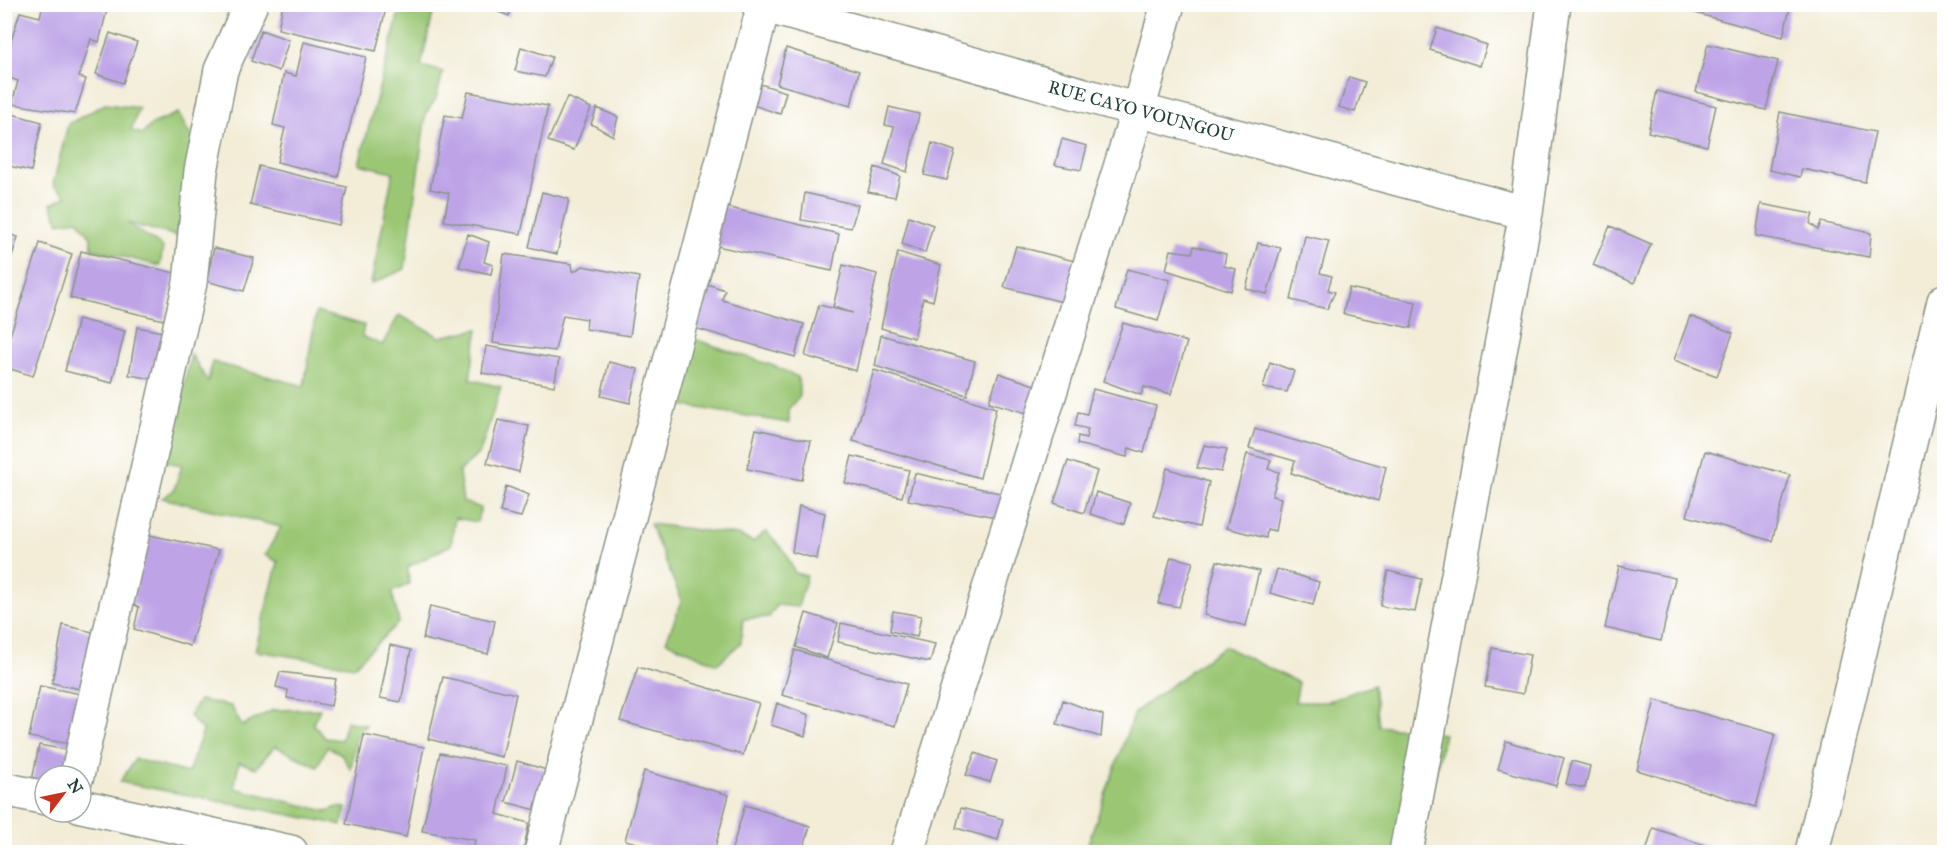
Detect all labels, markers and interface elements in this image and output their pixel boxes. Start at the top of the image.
street label: RUE CAYO VOUNGOU [1046,76,1237,147]
north arrow [33,764,93,824]
text: N [64,776,87,797]

